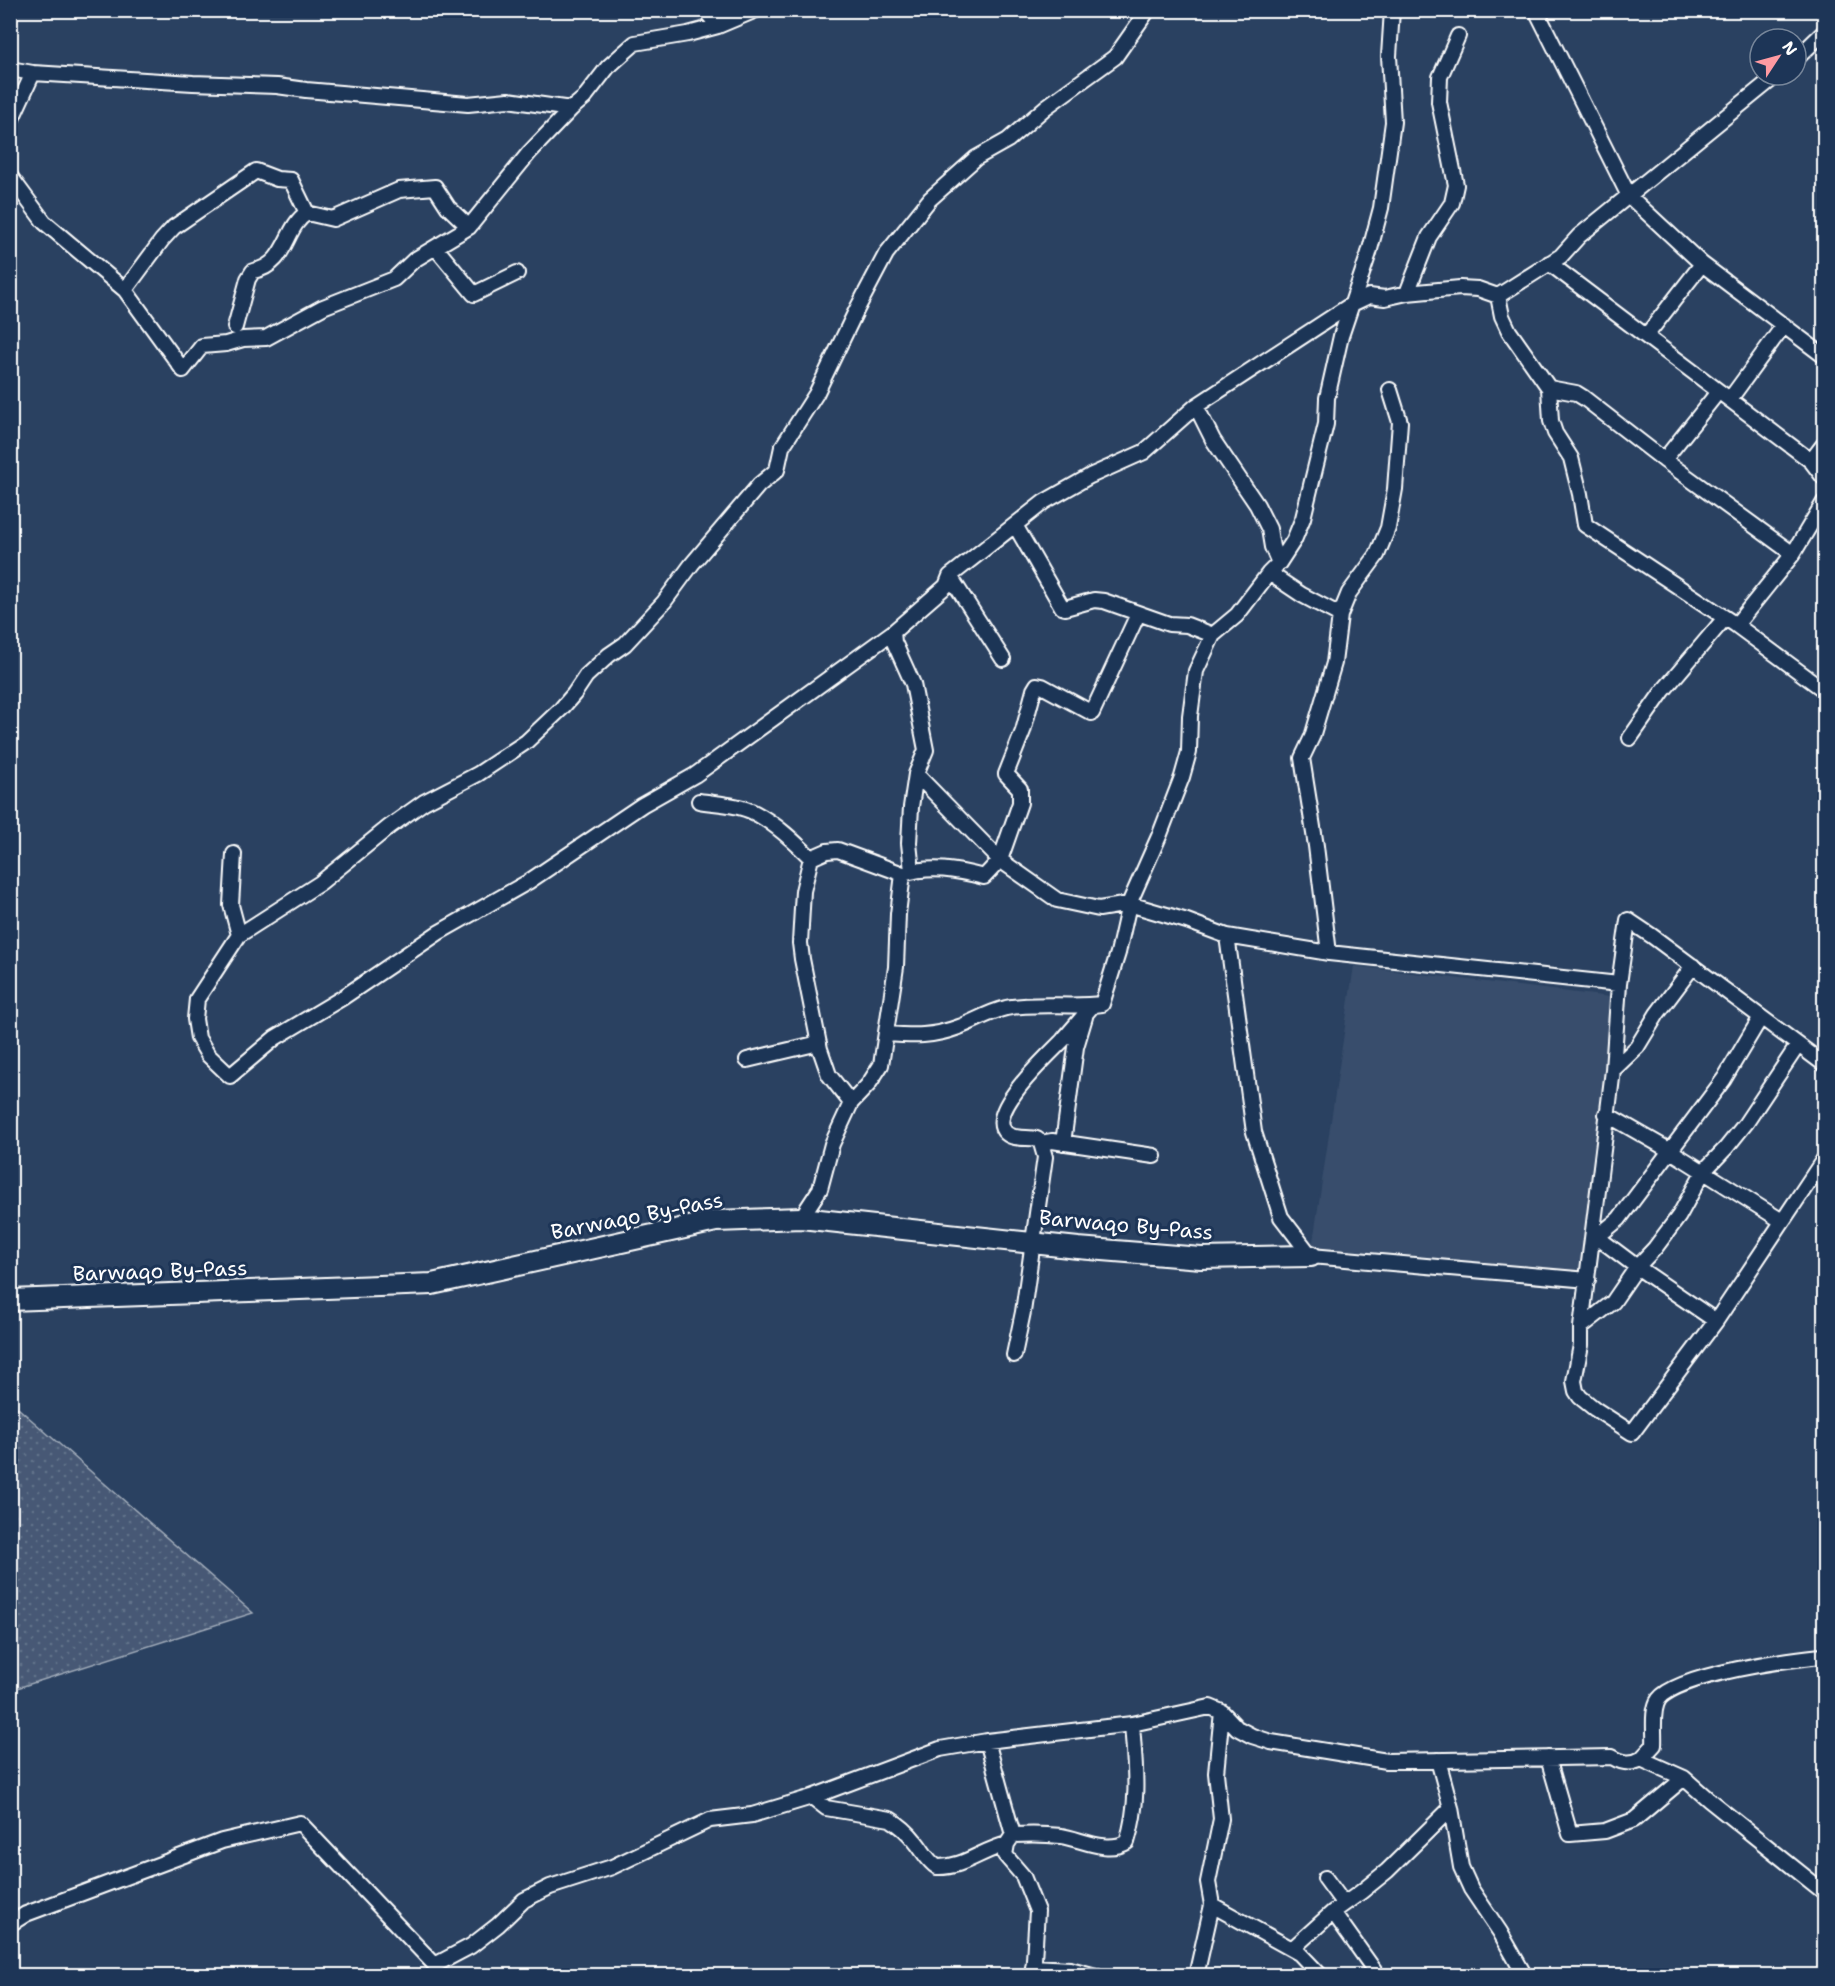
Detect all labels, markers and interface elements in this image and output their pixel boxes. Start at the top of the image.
north arrow [1748,27,1808,87]
text: N [1778,37,1802,60]
street label: Barwaqo By-Pass [549,1186,725,1246]
street label: Barwaqo By-Pass [1038,1203,1214,1247]
street label: Barwaqo By-Pass [72,1254,248,1288]

